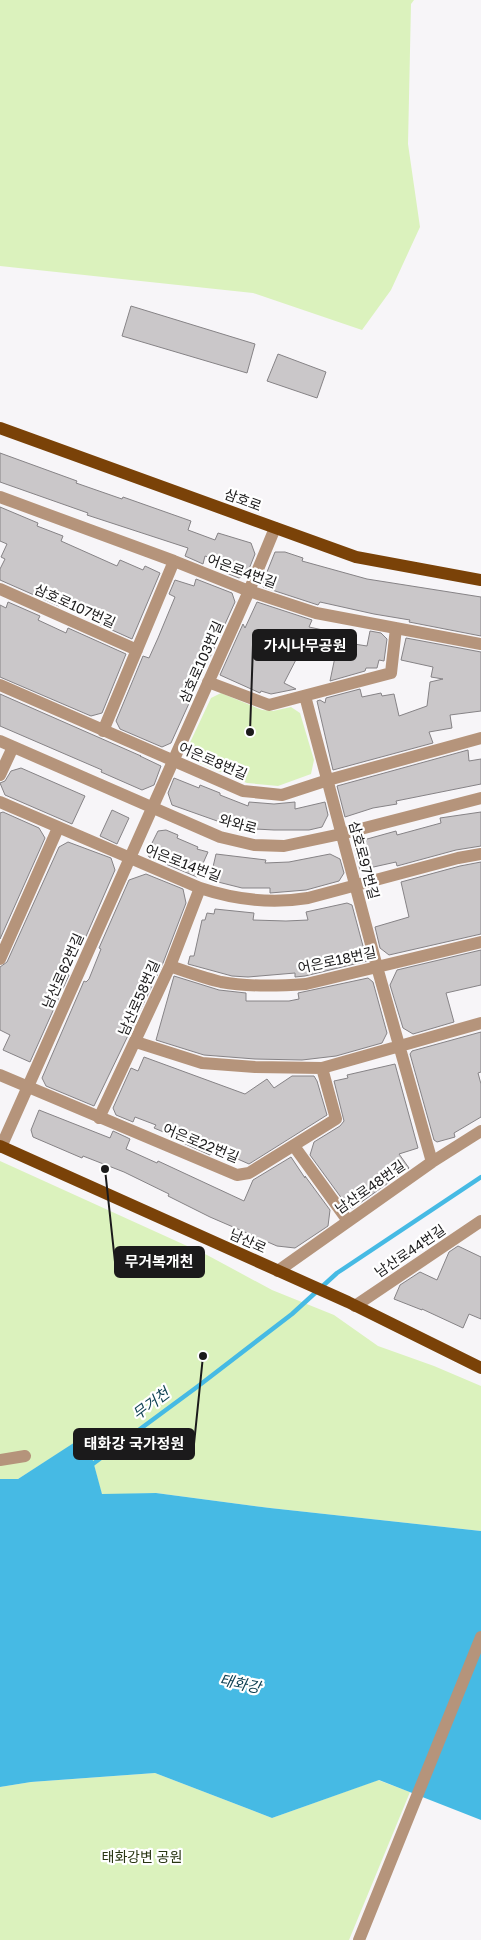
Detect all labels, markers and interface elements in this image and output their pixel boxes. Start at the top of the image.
street label: 삼호로 [222,485,264,514]
street label: 어은로4번길 [205,550,279,591]
street label: 삼호로107번길 [32,580,119,631]
street label: 삼호로103번길 [175,618,226,705]
callout: 가시나무공원 [253,630,356,660]
text: 가시나무공원 [264,636,346,654]
street label: 어은로8번길 [176,738,250,783]
street label: 와와로 [217,810,259,837]
street label: 삼호로97번길 [346,819,383,901]
street label: 어은로14번길 [143,840,223,885]
street label: 남산로62번길 [38,930,87,1011]
street label: 어은로18번길 [296,943,378,976]
street label: 남산로58번길 [114,957,163,1038]
street label: 어은로22번길 [161,1120,242,1166]
street label: 남산로48번길 [331,1156,408,1217]
street label: 남산로44번길 [371,1221,448,1280]
street label: 남산로 [227,1225,269,1256]
callout: 무거복개천 [115,1247,204,1277]
text: 무거복개천 [124,1252,194,1270]
water label: 무거천 [128,1382,174,1423]
callout: 태화강 국가정원 [74,1429,194,1459]
text: 태화강 국가정원 [84,1434,184,1452]
water label: 태화강 [218,1670,264,1697]
park label: 태화강변 공원 [102,1848,182,1865]

